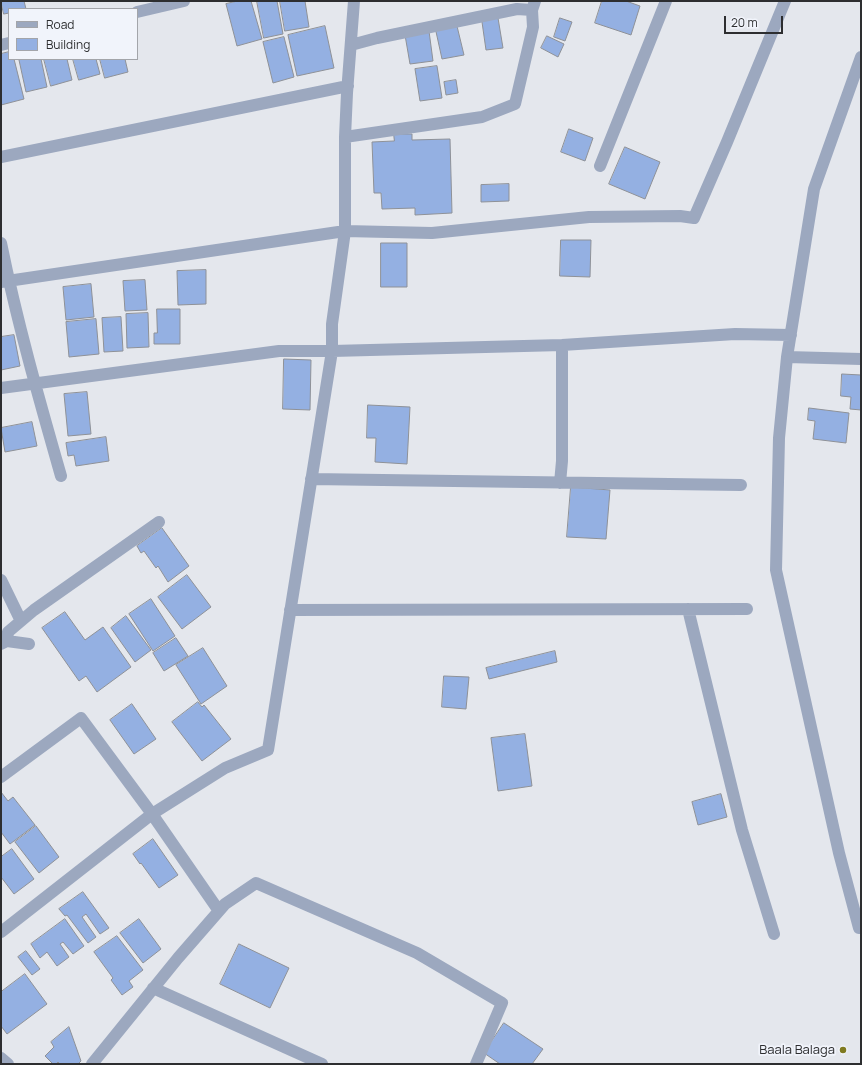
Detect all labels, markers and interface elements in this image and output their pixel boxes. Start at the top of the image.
legend [8,8,138,60]
scale bar [726,8,785,34]
text: 20 m [731,14,758,31]
text: Road [46,16,74,33]
text: Building [46,36,90,53]
place label: Baala Balaga [759,1042,835,1058]
marker: Baala Balaga [838,1045,848,1055]

